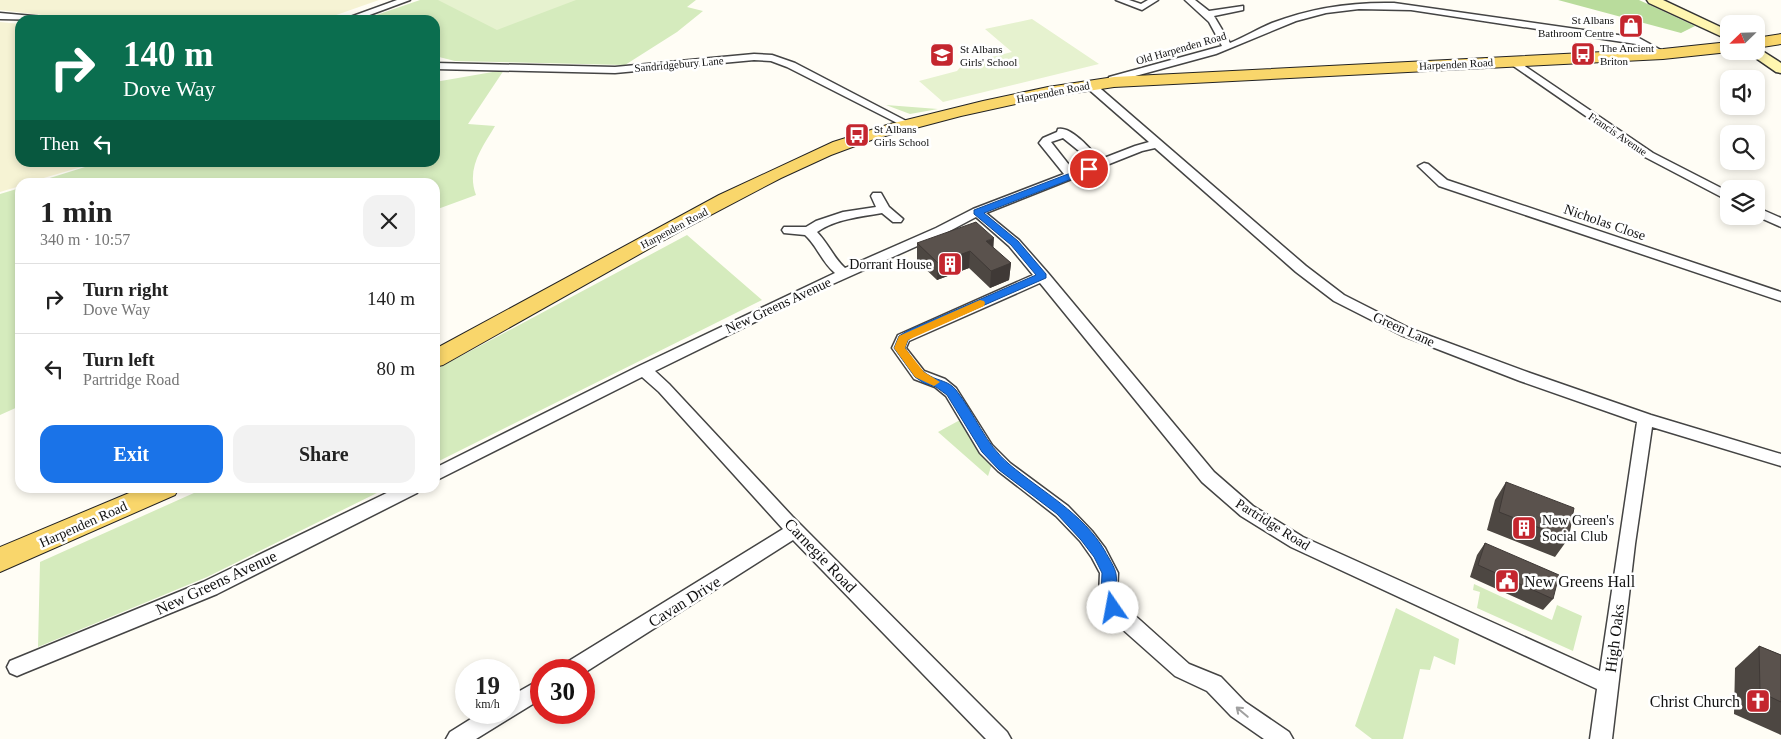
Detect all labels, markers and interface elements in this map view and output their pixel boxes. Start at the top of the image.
shop icon: St Albans Bathroom Centre [1618,13,1644,39]
place label: St Albans Bathroom Centre [1538,14,1614,39]
north arrow [1720,15,1765,60]
map controls [1720,15,1765,225]
street label: Old Harpenden Road [1134,29,1228,67]
icon: right [40,35,105,100]
text: 140 m [123,35,213,74]
bus stop icon: The Ancient Briton [1570,41,1596,67]
school or university icon: St Albans Girls' School [929,42,955,68]
place label: The Ancient Briton [1600,42,1654,67]
place label: St Albans Girls' School [960,43,1017,68]
street label: Sandridgebury Lane [634,54,724,74]
street label: Harpenden Road [1419,56,1494,72]
button: sound [1720,70,1765,115]
text: Dove Way [123,76,216,101]
street label: Harpenden Road [1015,79,1091,105]
street label: Francis Avenue [1586,110,1650,158]
bus stop icon: St Albans Girls School [844,122,870,148]
place label: St Albans Girls School [874,123,929,148]
button: search [1720,125,1765,170]
icon: left [89,130,117,158]
text: Then [40,133,79,154]
pin [1068,148,1110,190]
icon: arrive [1075,155,1103,183]
button: layers [1720,180,1765,225]
text: 1 min [40,195,113,228]
button: close [363,195,415,247]
street label: Nicholas Close [1562,202,1648,243]
street label: Harpenden Road [638,205,710,251]
text: 340 m · 10:57 [40,231,130,248]
building icon: Dorrant House [937,251,963,277]
place label: Dorrant House [849,257,932,272]
street label: New Greens Avenue [723,274,833,337]
text: Turn right [83,279,168,300]
icon: right [40,285,68,313]
text: 140 m [367,288,415,309]
text: Dove Way [83,301,150,318]
street label: Green Lane [1371,309,1437,350]
text: Turn left [83,349,155,370]
icon: left [40,355,68,383]
text: 80 m [376,358,415,379]
text: Partridge Road [83,371,179,388]
button: Exit [40,425,223,483]
button: Share [233,425,415,483]
street label: Partridge Road [1233,496,1312,553]
street label: Harpenden Road [37,498,129,551]
place label: New Green's Social Club [1542,513,1614,544]
street label: Carnegie Road [781,515,860,596]
building icon: New Green's Social Club [1511,515,1537,541]
street label: New Greens Avenue [153,547,279,618]
public building icon: New Greens Hall [1494,568,1520,594]
street label: Cavan Drive [645,573,723,630]
place label: New Greens Hall [1524,573,1636,590]
position arrow [1086,581,1138,633]
street label: High Oaks [1602,603,1628,673]
speed limit sign: 30 [530,659,595,724]
text: 19 [475,672,500,699]
church icon: Christ Church [1745,688,1771,714]
place label: Christ Church [1650,693,1740,710]
text: km/h [475,697,500,711]
one-way arrow [1236,707,1249,718]

